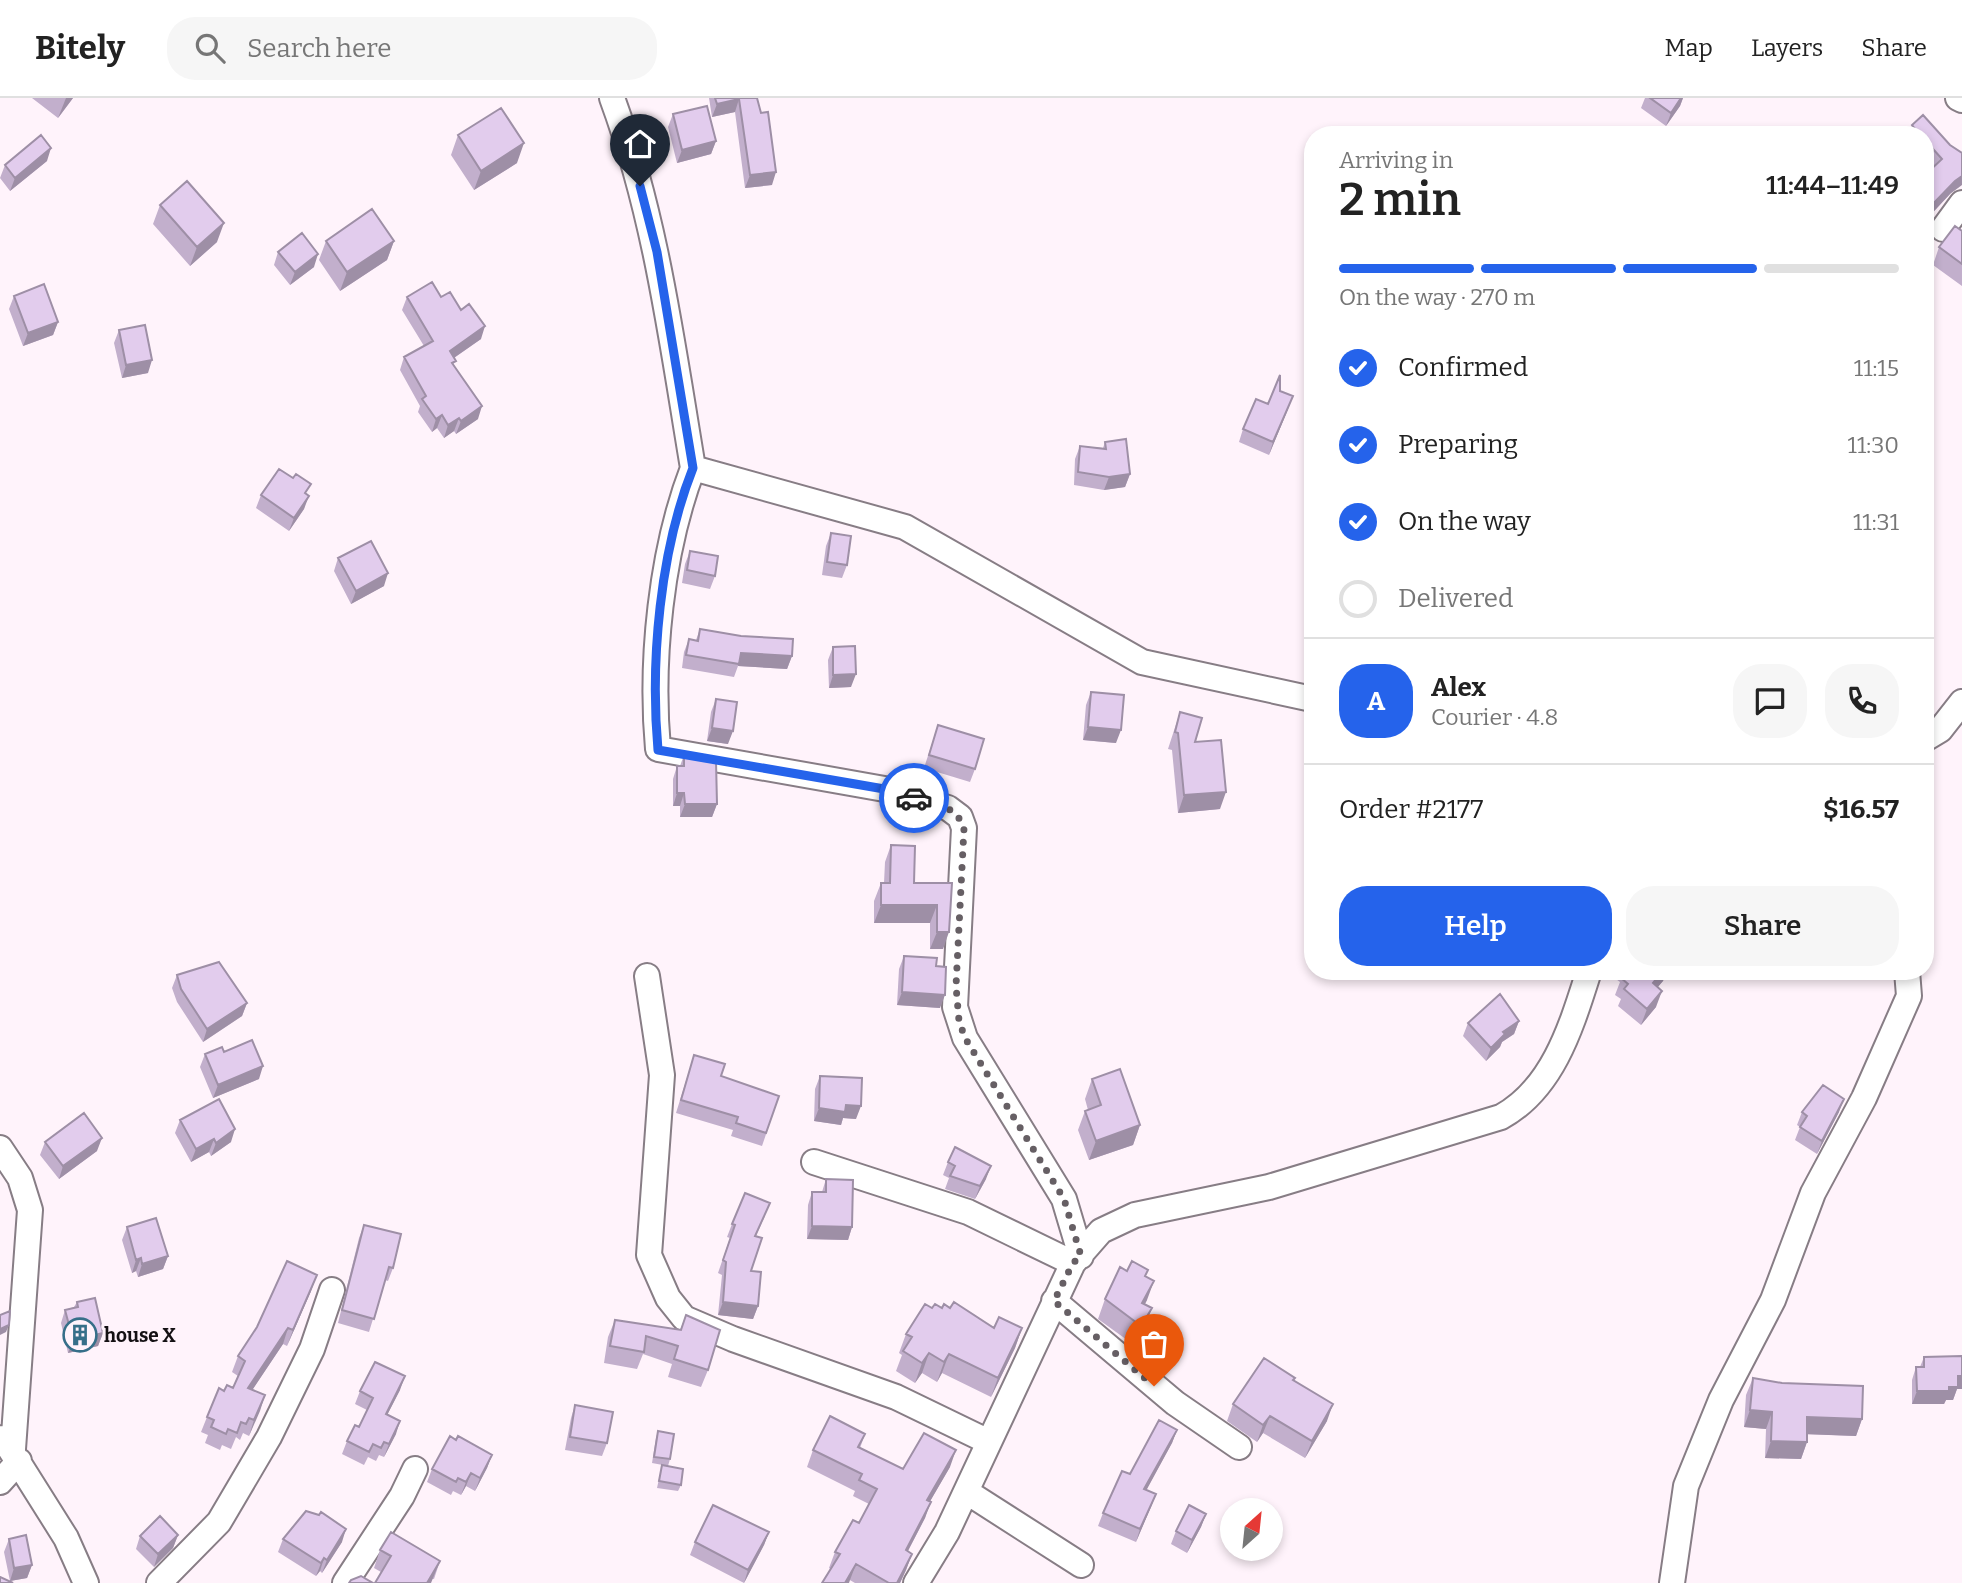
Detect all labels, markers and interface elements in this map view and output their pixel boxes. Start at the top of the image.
search box [167,17,657,80]
text: Bitely [35,28,125,68]
icon: search [191,29,229,67]
text: Search here [247,33,391,64]
text: Map [1665,34,1713,62]
text: Layers [1751,34,1823,62]
text: Share [1861,34,1927,62]
pin [610,114,670,186]
icon: home [621,125,659,163]
text: Arriving in [1339,146,1453,174]
text: 11:44–11:49 [1766,170,1899,201]
text: 2 min [1339,172,1461,227]
text: On the way · 270 m [1339,283,1535,311]
icon: check [1339,349,1377,387]
text: Confirmed [1398,352,1528,383]
text: 11:15 [1854,354,1899,382]
icon: check [1339,426,1377,464]
text: Preparing [1398,429,1518,460]
text: 11:30 [1848,431,1899,459]
icon: check [1339,503,1377,541]
text: On the way [1398,506,1531,537]
text: 11:31 [1853,508,1899,536]
text: Delivered [1398,583,1513,614]
button: chat [1733,664,1807,738]
button: phone [1825,664,1899,738]
text: Alex [1431,672,1486,703]
text: A [1367,686,1385,717]
text: Courier · 4.8 [1431,703,1558,731]
courier [879,763,949,833]
icon: car [895,779,933,817]
text: Order #2177 [1339,794,1483,825]
text: $16.57 [1823,794,1899,825]
button: Help [1339,886,1612,966]
button: Share [1626,886,1899,966]
pin [1124,1314,1184,1386]
building icon: house X [61,1316,99,1354]
place label: house X [104,1324,176,1347]
icon: bag [1135,1325,1173,1363]
north arrow [1220,1498,1283,1561]
map controls [1220,1498,1283,1561]

